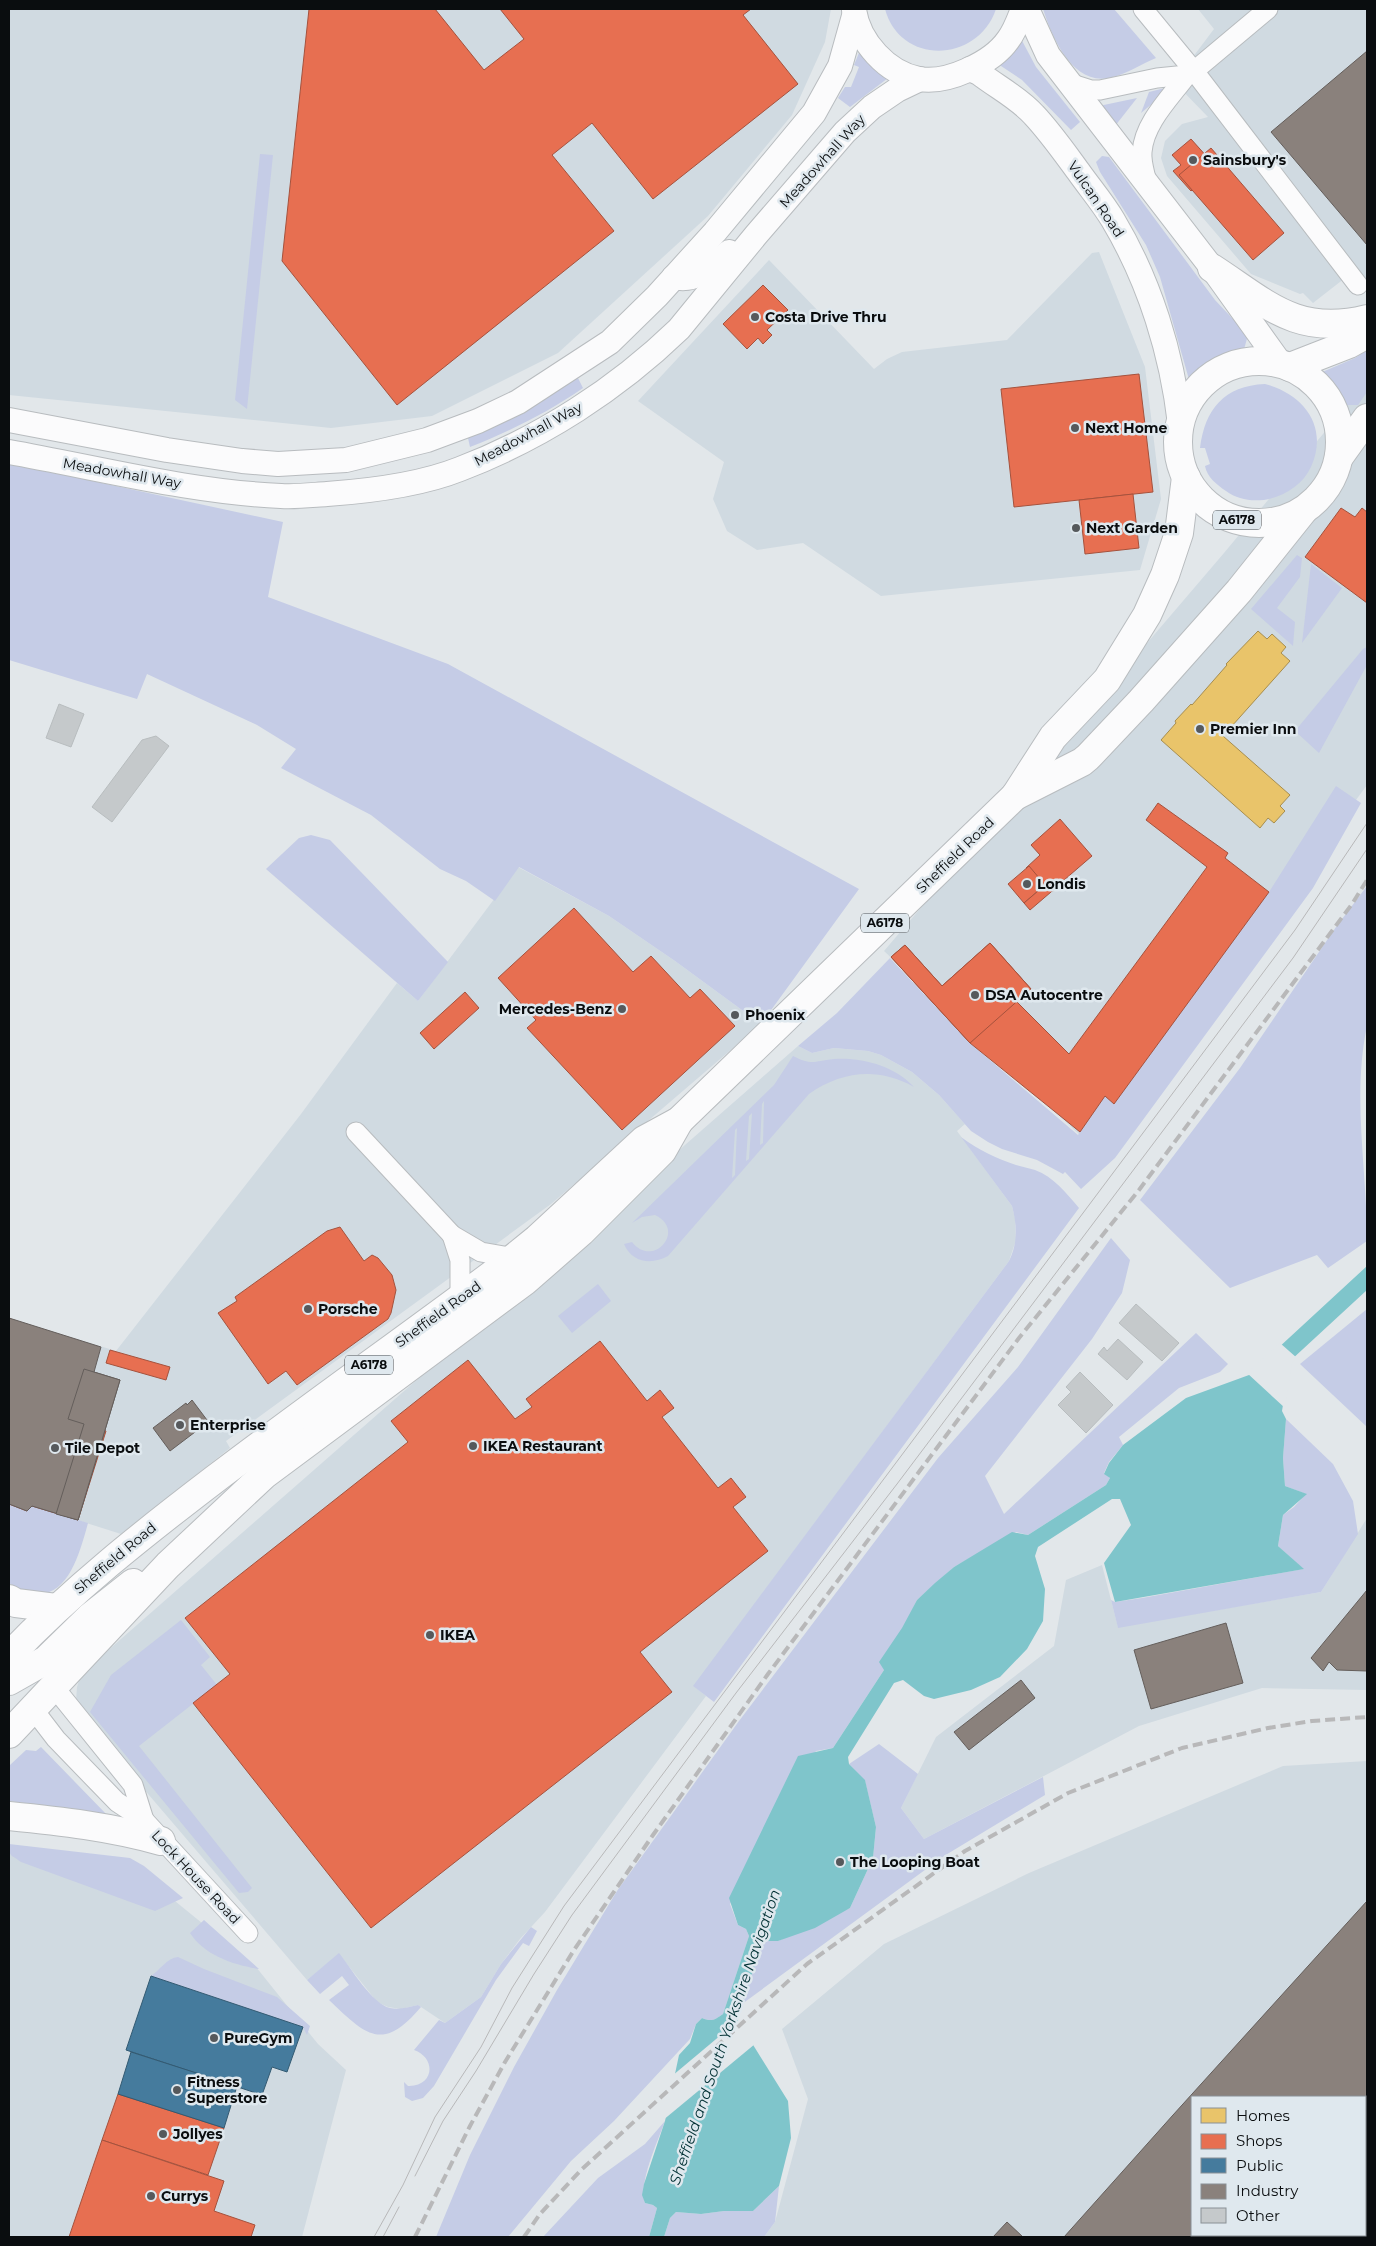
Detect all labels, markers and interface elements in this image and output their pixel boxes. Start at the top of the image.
street label: Meadowhall Way [775,110,869,211]
place label: Sainsbury's [1203,151,1287,169]
marker: Sainsbury's [1187,154,1199,166]
street label: Vulcan Road [1064,157,1128,241]
place label: Costa Drive Thru [765,308,887,326]
marker: Costa Drive Thru [749,311,761,323]
street label: Meadowhall Way [471,398,585,470]
place label: Next Home [1085,419,1168,437]
marker: Next Home [1069,422,1081,434]
street label: Meadowhall Way [62,454,183,492]
road number: A6178 [1213,510,1261,530]
place label: Next Garden [1086,519,1178,537]
marker: Next Garden [1070,522,1082,534]
place label: Premier Inn [1210,720,1297,738]
marker: Premier Inn [1194,723,1206,735]
street label: Sheffield Road [912,813,998,897]
place label: Londis [1037,875,1086,893]
marker: Londis [1021,878,1033,890]
road number: A6178 [861,914,909,932]
place label: DSA Autocentre [985,986,1103,1004]
marker: DSA Autocentre [969,989,981,1001]
place label: Mercedes-Benz [499,1000,612,1018]
marker: Mercedes-Benz [616,1003,628,1015]
place label: Phoenix [745,1006,806,1024]
marker: Phoenix [729,1009,741,1021]
street label: Sheffield Road [392,1277,484,1351]
place label: Porsche [318,1300,378,1318]
marker: Porsche [302,1303,314,1315]
road number: A6178 [345,1356,393,1374]
place label: Enterprise [190,1416,266,1434]
marker: Enterprise [174,1419,186,1431]
place label: IKEA Restaurant [483,1437,603,1455]
place label: Tile Depot [65,1439,140,1457]
marker: IKEA Restaurant [467,1440,479,1452]
marker: Tile Depot [49,1442,61,1454]
street label: Sheffield Road [70,1518,160,1598]
place label: IKEA [440,1626,475,1644]
marker: IKEA [424,1629,436,1641]
street label: Lock House Road [148,1826,244,1928]
place label: The Looping Boat [850,1853,980,1871]
marker: The Looping Boat [834,1856,846,1868]
water label: Sheffield and South Yorkshire Navigation [665,1887,784,2187]
place label: PureGym [224,2029,292,2047]
marker: PureGym [208,2032,220,2044]
place label: Fitness Superstore [187,2073,267,2107]
marker: Fitness Superstore [171,2084,183,2096]
legend [1191,2096,1366,2236]
text: Homes [1236,2106,1290,2125]
place label: Jollyes [172,2125,223,2143]
marker: Jollyes [157,2128,169,2140]
text: Shops [1236,2131,1282,2150]
text: Public [1236,2156,1284,2175]
text: Industry [1236,2181,1299,2200]
place label: Currys [161,2187,209,2205]
marker: Currys [145,2190,157,2202]
text: Other [1236,2206,1280,2225]

